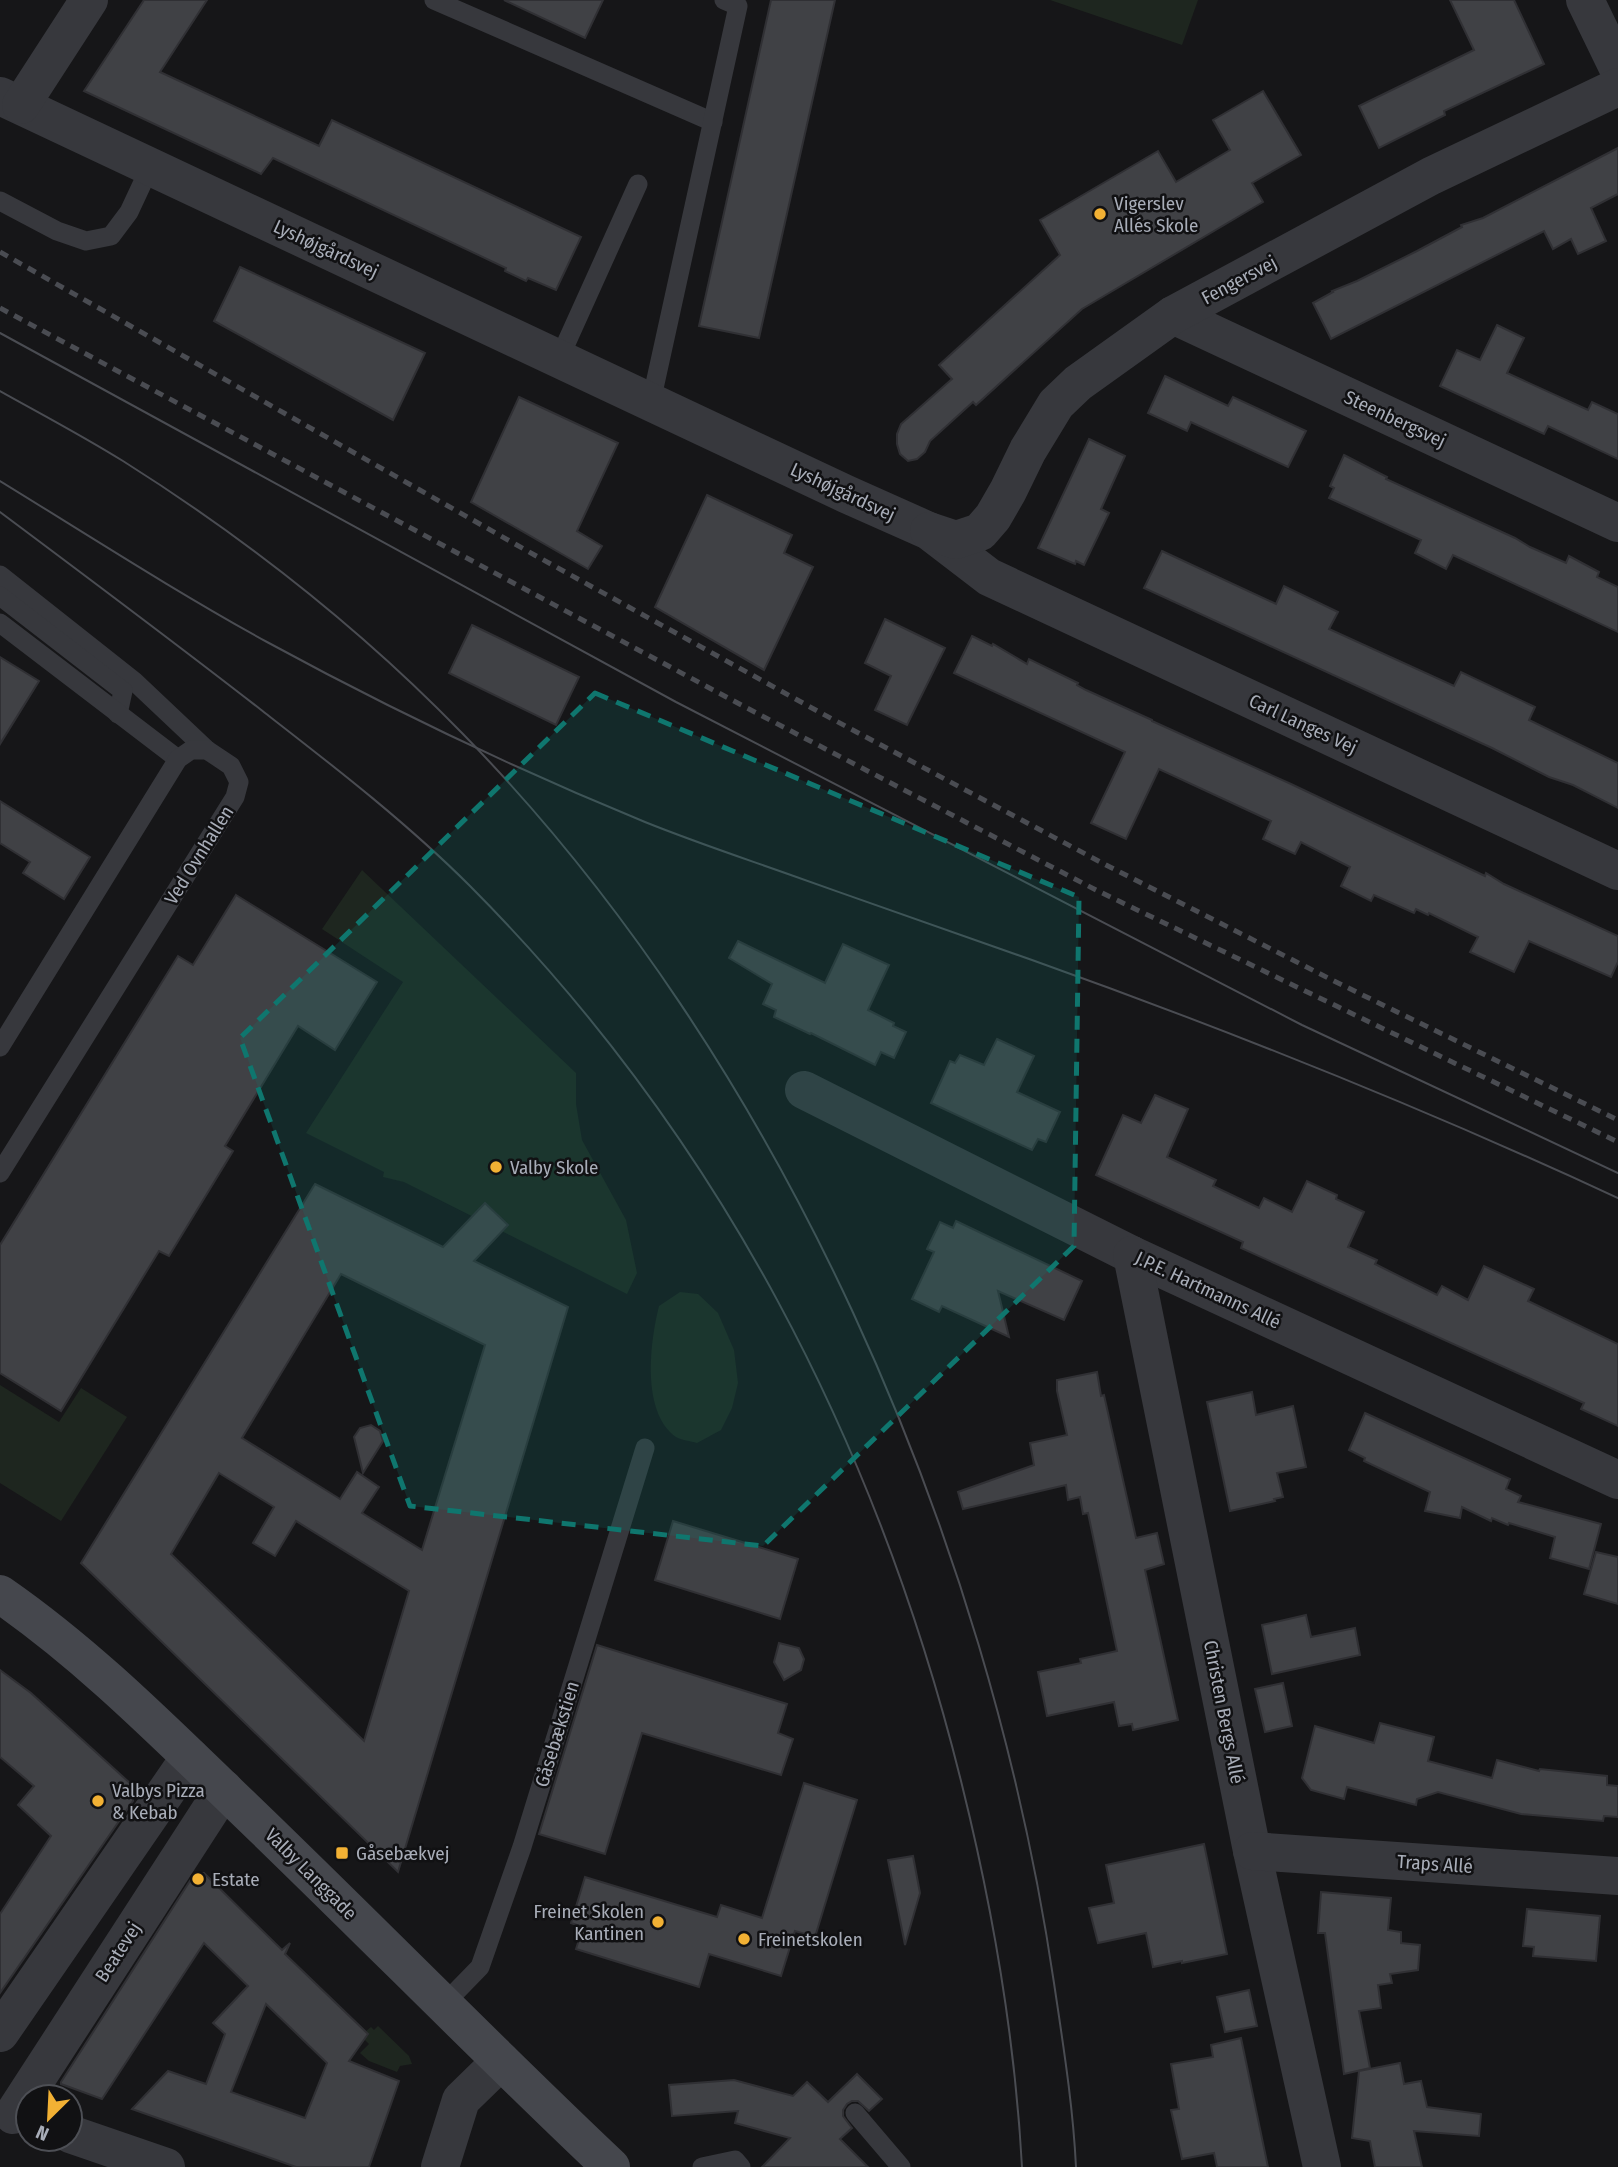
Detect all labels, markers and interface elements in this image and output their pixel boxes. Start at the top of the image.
place label: Vigerslev Allés Skole [1114,192,1198,237]
marker: Vigerslev Allés Skole [1092,206,1108,222]
street label: Lyshøjgårdsvej [270,215,382,283]
street label: Fengersvej [1197,251,1281,309]
street label: Steenbergsvej [1341,386,1449,452]
street label: Lyshøjgårdsvej [787,458,899,526]
street label: Carl Langes Vej [1245,689,1361,759]
street label: Ved Ovnhallen [160,801,238,909]
place label: Valby Skole [510,1156,598,1179]
marker: Valby Skole [488,1159,504,1175]
street label: J.P.E. Hartmanns Allé [1132,1246,1284,1334]
street label: Christen Bergs Allé [1199,1638,1249,1786]
street label: Gåsebækstien [530,1678,584,1790]
place label: Valbys Pizza & Kebab [112,1779,205,1824]
marker: Valbys Pizza & Kebab [90,1793,106,1809]
street label: Valby Langgade [260,1823,362,1925]
place label: Gåsebækvej [356,1842,450,1865]
marker: Gåsebækvej [334,1845,350,1861]
street label: Traps Allé [1396,1850,1474,1878]
place label: Estate [212,1868,260,1891]
marker: Estate [190,1871,206,1887]
place label: Freinet Skolen Kantinen [534,1900,644,1945]
marker: Freinet Skolen Kantinen [650,1914,666,1930]
street label: Beatevej [90,1918,146,1986]
place label: Freinetskolen [758,1928,863,1951]
marker: Freinetskolen [736,1931,752,1947]
north arrow [14,2083,84,2153]
text: N [32,2120,52,2146]

